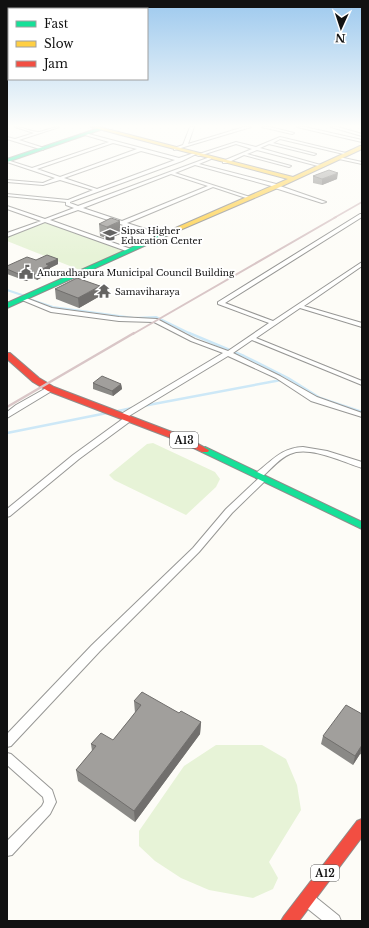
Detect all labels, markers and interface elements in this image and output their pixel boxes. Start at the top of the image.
legend [8,8,148,80]
north arrow [321,8,361,48]
text: Fast [44,16,69,31]
text: N [334,31,346,45]
text: Slow [44,36,74,51]
text: Jam [42,56,68,71]
place label: Sipsa Higher Education Center [121,225,203,246]
school or university icon: Sipsa Higher Education Center [102,227,118,243]
public building icon: Anuradhapura Municipal Council Building [18,264,34,280]
place label: Anuradhapura Municipal Council Building [36,267,235,278]
temple icon: Samaviharaya [96,283,112,299]
place label: Samaviharaya [115,286,180,297]
road number: A13 [170,432,198,448]
road number: A12 [311,865,339,881]

